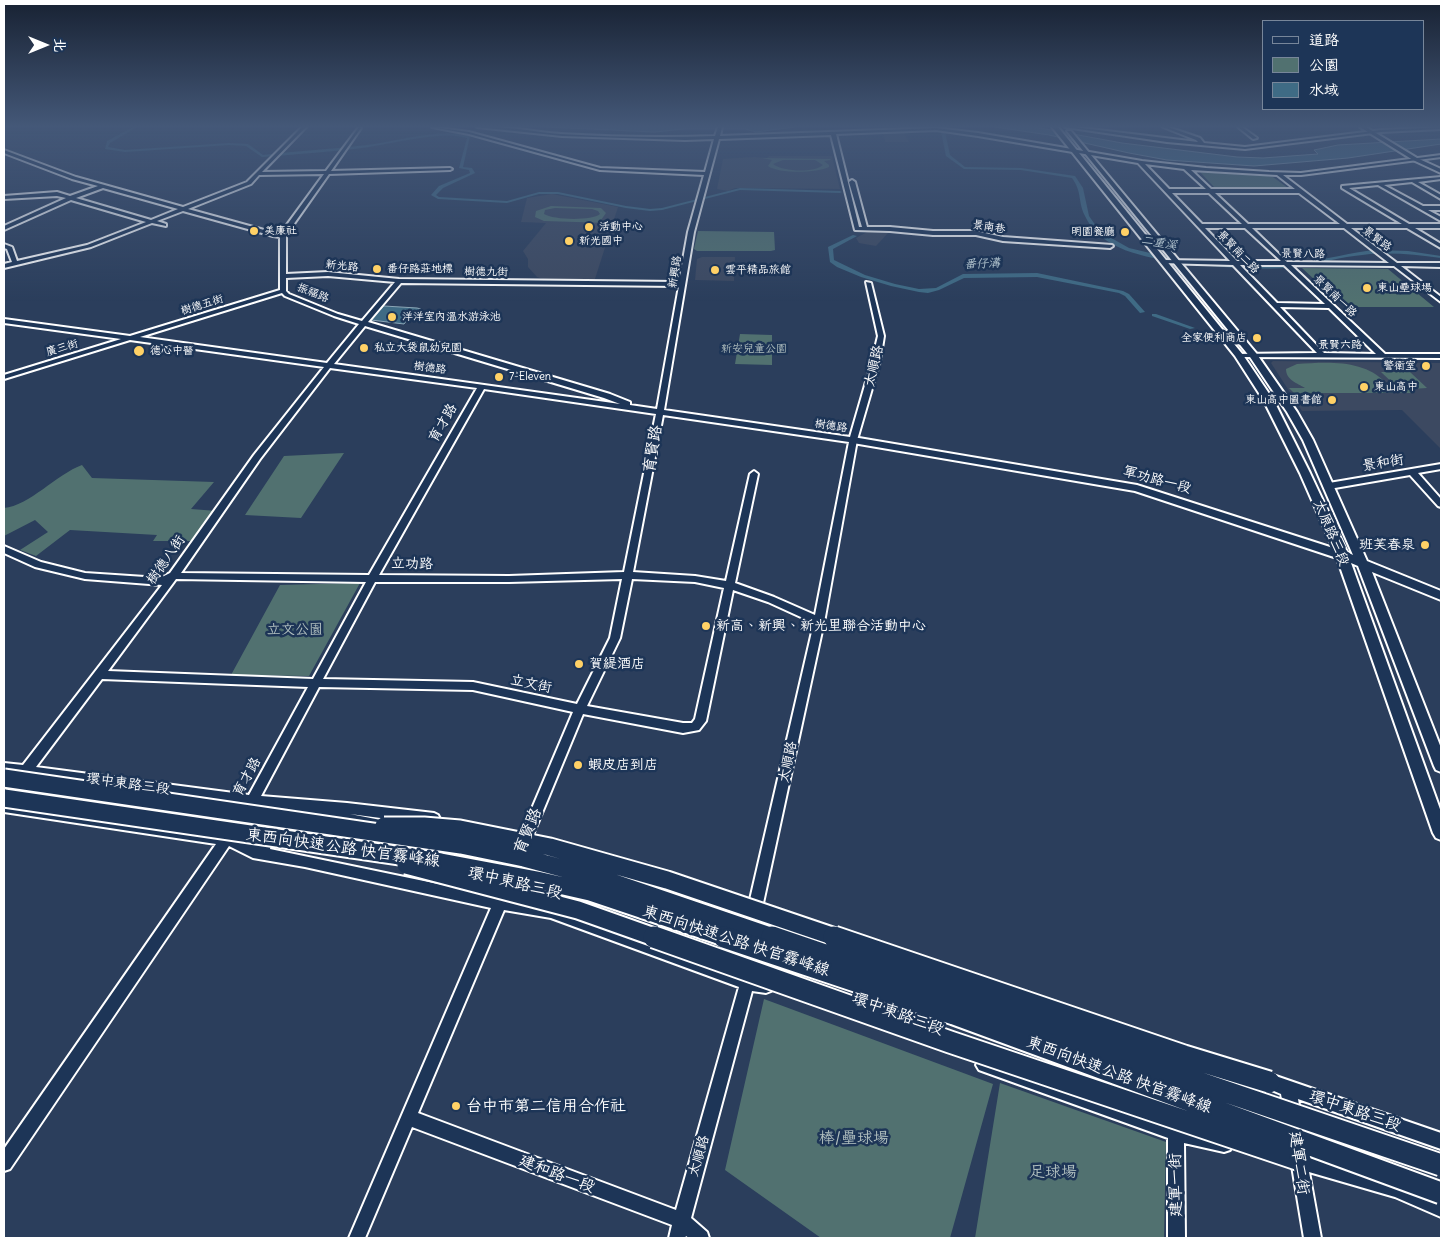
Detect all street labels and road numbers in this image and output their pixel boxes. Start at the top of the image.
street label: 景南巷 [972,218,1006,236]
street label: 景賢路 [1360,224,1394,254]
street label: 景賢南二路 [1214,228,1262,276]
street label: 景賢八路 [1281,247,1325,261]
street label: 新興路 [666,255,684,289]
street label: 新光路 [325,258,359,274]
street label: 樹德九街 [464,265,508,279]
street label: 景賢南一路 [1311,272,1359,320]
street label: 振福路 [295,281,331,305]
street label: 樹德五街 [179,292,225,318]
street label: 廣三街 [44,337,80,359]
street label: 景賢六路 [1318,338,1362,352]
street label: 太順路 [861,344,887,388]
street label: 樹德路 [413,359,447,377]
street label: 育才路 [425,401,461,445]
street label: 樹德路 [814,417,848,435]
street label: 育賢路 [640,424,666,474]
street label: 景和街 [1361,451,1405,475]
street label: 軍功路一段 [1121,463,1193,497]
street label: 太原路三段 [1310,498,1352,568]
street label: 樹德八街 [143,532,189,588]
street label: 立功路 [391,555,433,573]
street label: 立文街 [509,671,553,697]
street label: 太順路 [775,740,801,784]
street label: 育才路 [229,755,265,799]
street label: 環中東路三段 [85,770,171,798]
street label: 育賢路 [510,805,546,857]
street label: 東西向快速公路 快官霧峰線 [245,825,441,871]
street label: 環中東路三段 [466,863,564,903]
street label: 東西向快速公路 快官霧峰線 [640,902,832,980]
street label: 環中東路三段 [850,989,946,1039]
street label: 東西向快速公路 快官霧峰線 [1024,1032,1214,1118]
street label: 環中東路三段 [1306,1086,1404,1136]
street label: 建軍二街 [1285,1130,1313,1196]
street label: 太順路 [685,1133,713,1179]
street label: 建和路一段 [516,1151,598,1197]
street label: 建軍一街 [1166,1153,1186,1217]

